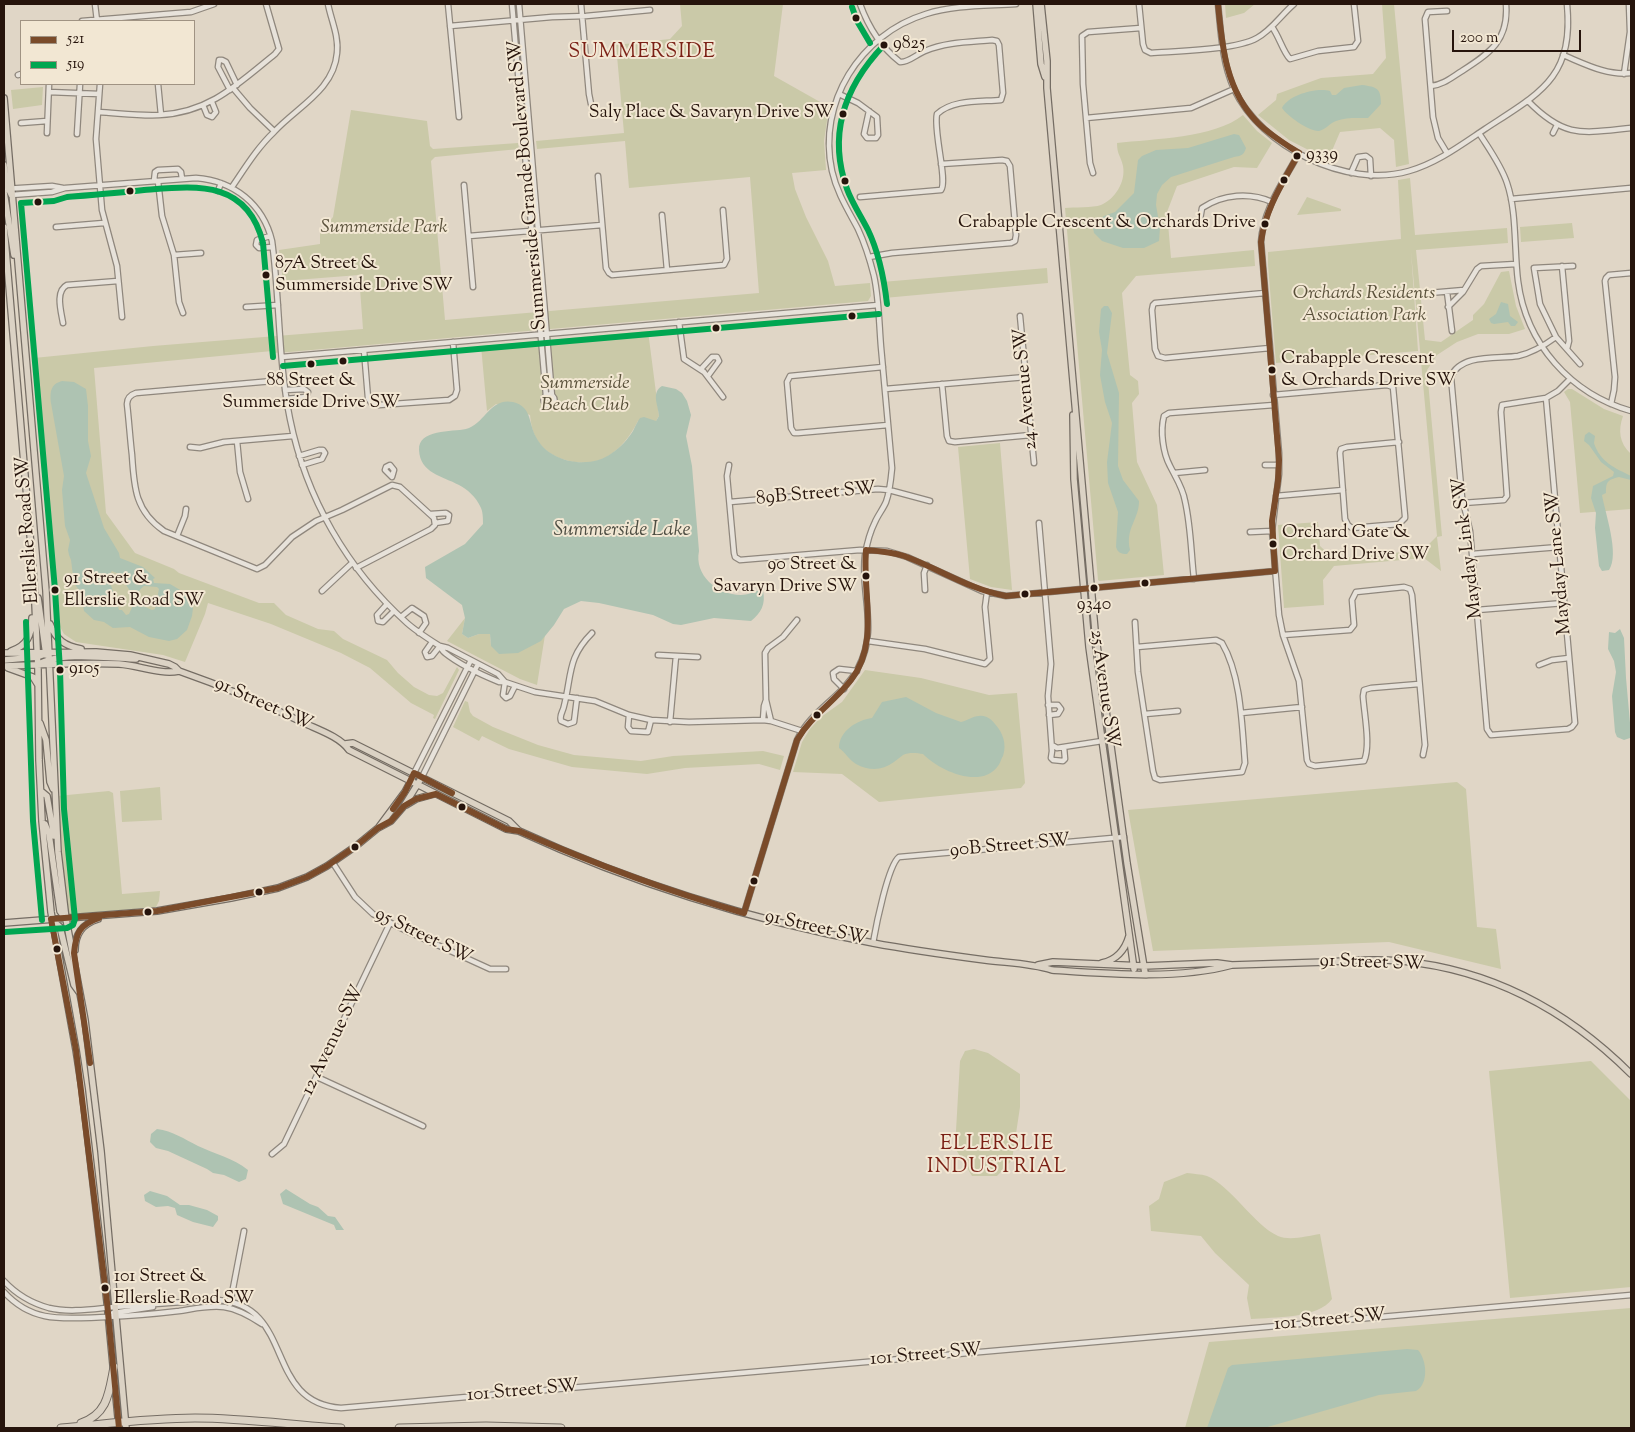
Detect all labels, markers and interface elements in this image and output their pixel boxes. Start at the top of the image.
unlabelled marker [851,13,861,23]
legend [20,20,195,85]
scale bar [1455,20,1584,52]
text: 200 m [1460,28,1499,49]
text: 521 [67,29,84,50]
place label: 9825 [893,34,925,56]
street label: Summerside Grande Boulevard SW [505,39,553,331]
marker: 9825 [879,40,889,50]
district label: SUMMERSIDE [567,42,717,66]
text: 519 [67,54,84,75]
place label: Saly Place & Savaryn Drive SW [589,103,834,125]
marker: Saly Place & Savaryn Drive SW [838,109,848,119]
place label: 9339 [1306,145,1338,167]
marker: 9339 [1292,151,1302,161]
unlabelled marker [1279,175,1289,185]
unlabelled marker [840,176,850,186]
unlabelled marker [125,186,135,196]
unlabelled marker [33,197,43,207]
place label: Crabapple Crescent & Orchards Drive [958,213,1256,235]
park label: Summerside Park [321,218,447,240]
marker: Crabapple Crescent & Orchards Drive [1260,219,1270,229]
place label: 87A Street & Summerside Drive SW [275,254,453,296]
marker: 87A Street & Summerside Drive SW [261,270,271,280]
park label: Orchards Residents Association Park [1293,284,1435,328]
unlabelled marker [847,311,857,321]
unlabelled marker [711,323,721,333]
street label: 24 Avenue SW [1010,327,1044,451]
place label: Crabapple Crescent & Orchards Drive SW [1281,349,1456,392]
unlabelled marker [338,356,348,366]
marker: 88 Street & Summerside Drive SW [306,359,316,369]
marker: Crabapple Crescent & Orchards Drive SW [1267,365,1277,375]
place label: 88 Street & Summerside Drive SW [222,371,400,414]
park label: Summerside Beach Club [540,374,630,418]
street label: Ellerslie Road SW [12,456,46,604]
street label: Mayday Link SW [1449,476,1489,620]
street label: 89B Street SW [755,478,877,512]
street label: Mayday Lane SW [1542,490,1578,636]
water label: Summerside Lake [553,520,691,544]
place label: Orchard Gate & Orchard Drive SW [1282,523,1429,566]
marker: Orchard Gate & Orchard Drive SW [1268,539,1278,549]
place label: 90 Street & Savaryn Drive SW [713,555,857,598]
place label: 91 Street & Ellerslie Road SW [64,569,204,612]
marker: 90 Street & Savaryn Drive SW [861,571,871,581]
unlabelled marker [1140,578,1150,588]
marker: 9340 [1089,583,1099,593]
marker: 91 Street & Ellerslie Road SW [50,585,60,595]
unlabelled marker [1020,589,1030,599]
place label: 9340 [1077,595,1111,617]
street label: 25 Avenue SW [1083,628,1123,750]
place label: 9105 [69,659,99,681]
marker: 9105 [55,665,65,675]
street label: 91 Street SW [210,673,316,737]
unlabelled marker [812,710,822,720]
unlabelled marker [457,802,467,812]
street label: 90B Street SW [949,830,1071,864]
unlabelled marker [350,842,360,852]
unlabelled marker [749,876,759,886]
unlabelled marker [254,887,264,897]
street label: 95 Street SW [371,904,475,970]
street label: 91 Street SW [762,906,870,952]
unlabelled marker [143,907,153,917]
unlabelled marker [52,944,62,954]
street label: 91 Street SW [1319,951,1425,977]
street label: 12 Avenue SW [298,982,370,1100]
district label: ELLERSLIE INDUSTRIAL [926,1134,1068,1181]
place label: 101 Street & Ellerslie Road SW [114,1267,254,1310]
marker: 101 Street & Ellerslie Road SW [100,1283,110,1293]
street label: 101 Street SW [1273,1305,1387,1337]
street label: 101 Street SW [869,1340,983,1372]
street label: 101 Street SW [466,1376,580,1408]

